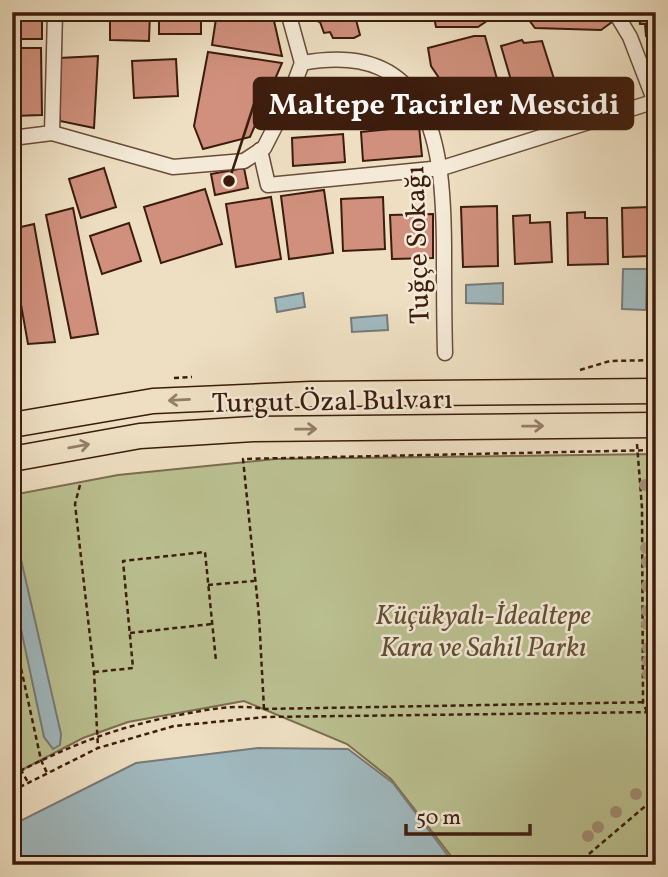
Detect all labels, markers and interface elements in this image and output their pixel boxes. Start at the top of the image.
callout: Maltepe Tacirler Mescidi [254,78,633,129]
text: Maltepe Tacirler Mescidi [269,85,619,127]
street label: Tuğçe Sokağı [396,165,441,325]
street label: Turgut Özal Bulvarı [211,381,453,424]
one-way arrow [168,394,191,407]
one-way arrow [521,419,544,433]
one-way arrow [294,422,317,436]
one-way arrow [67,439,90,452]
park label: Küçükyalı-İdealtepe Kara ve Sahil Parkı [375,597,591,668]
scale bar [406,793,530,837]
text: 50 m [416,804,461,833]

